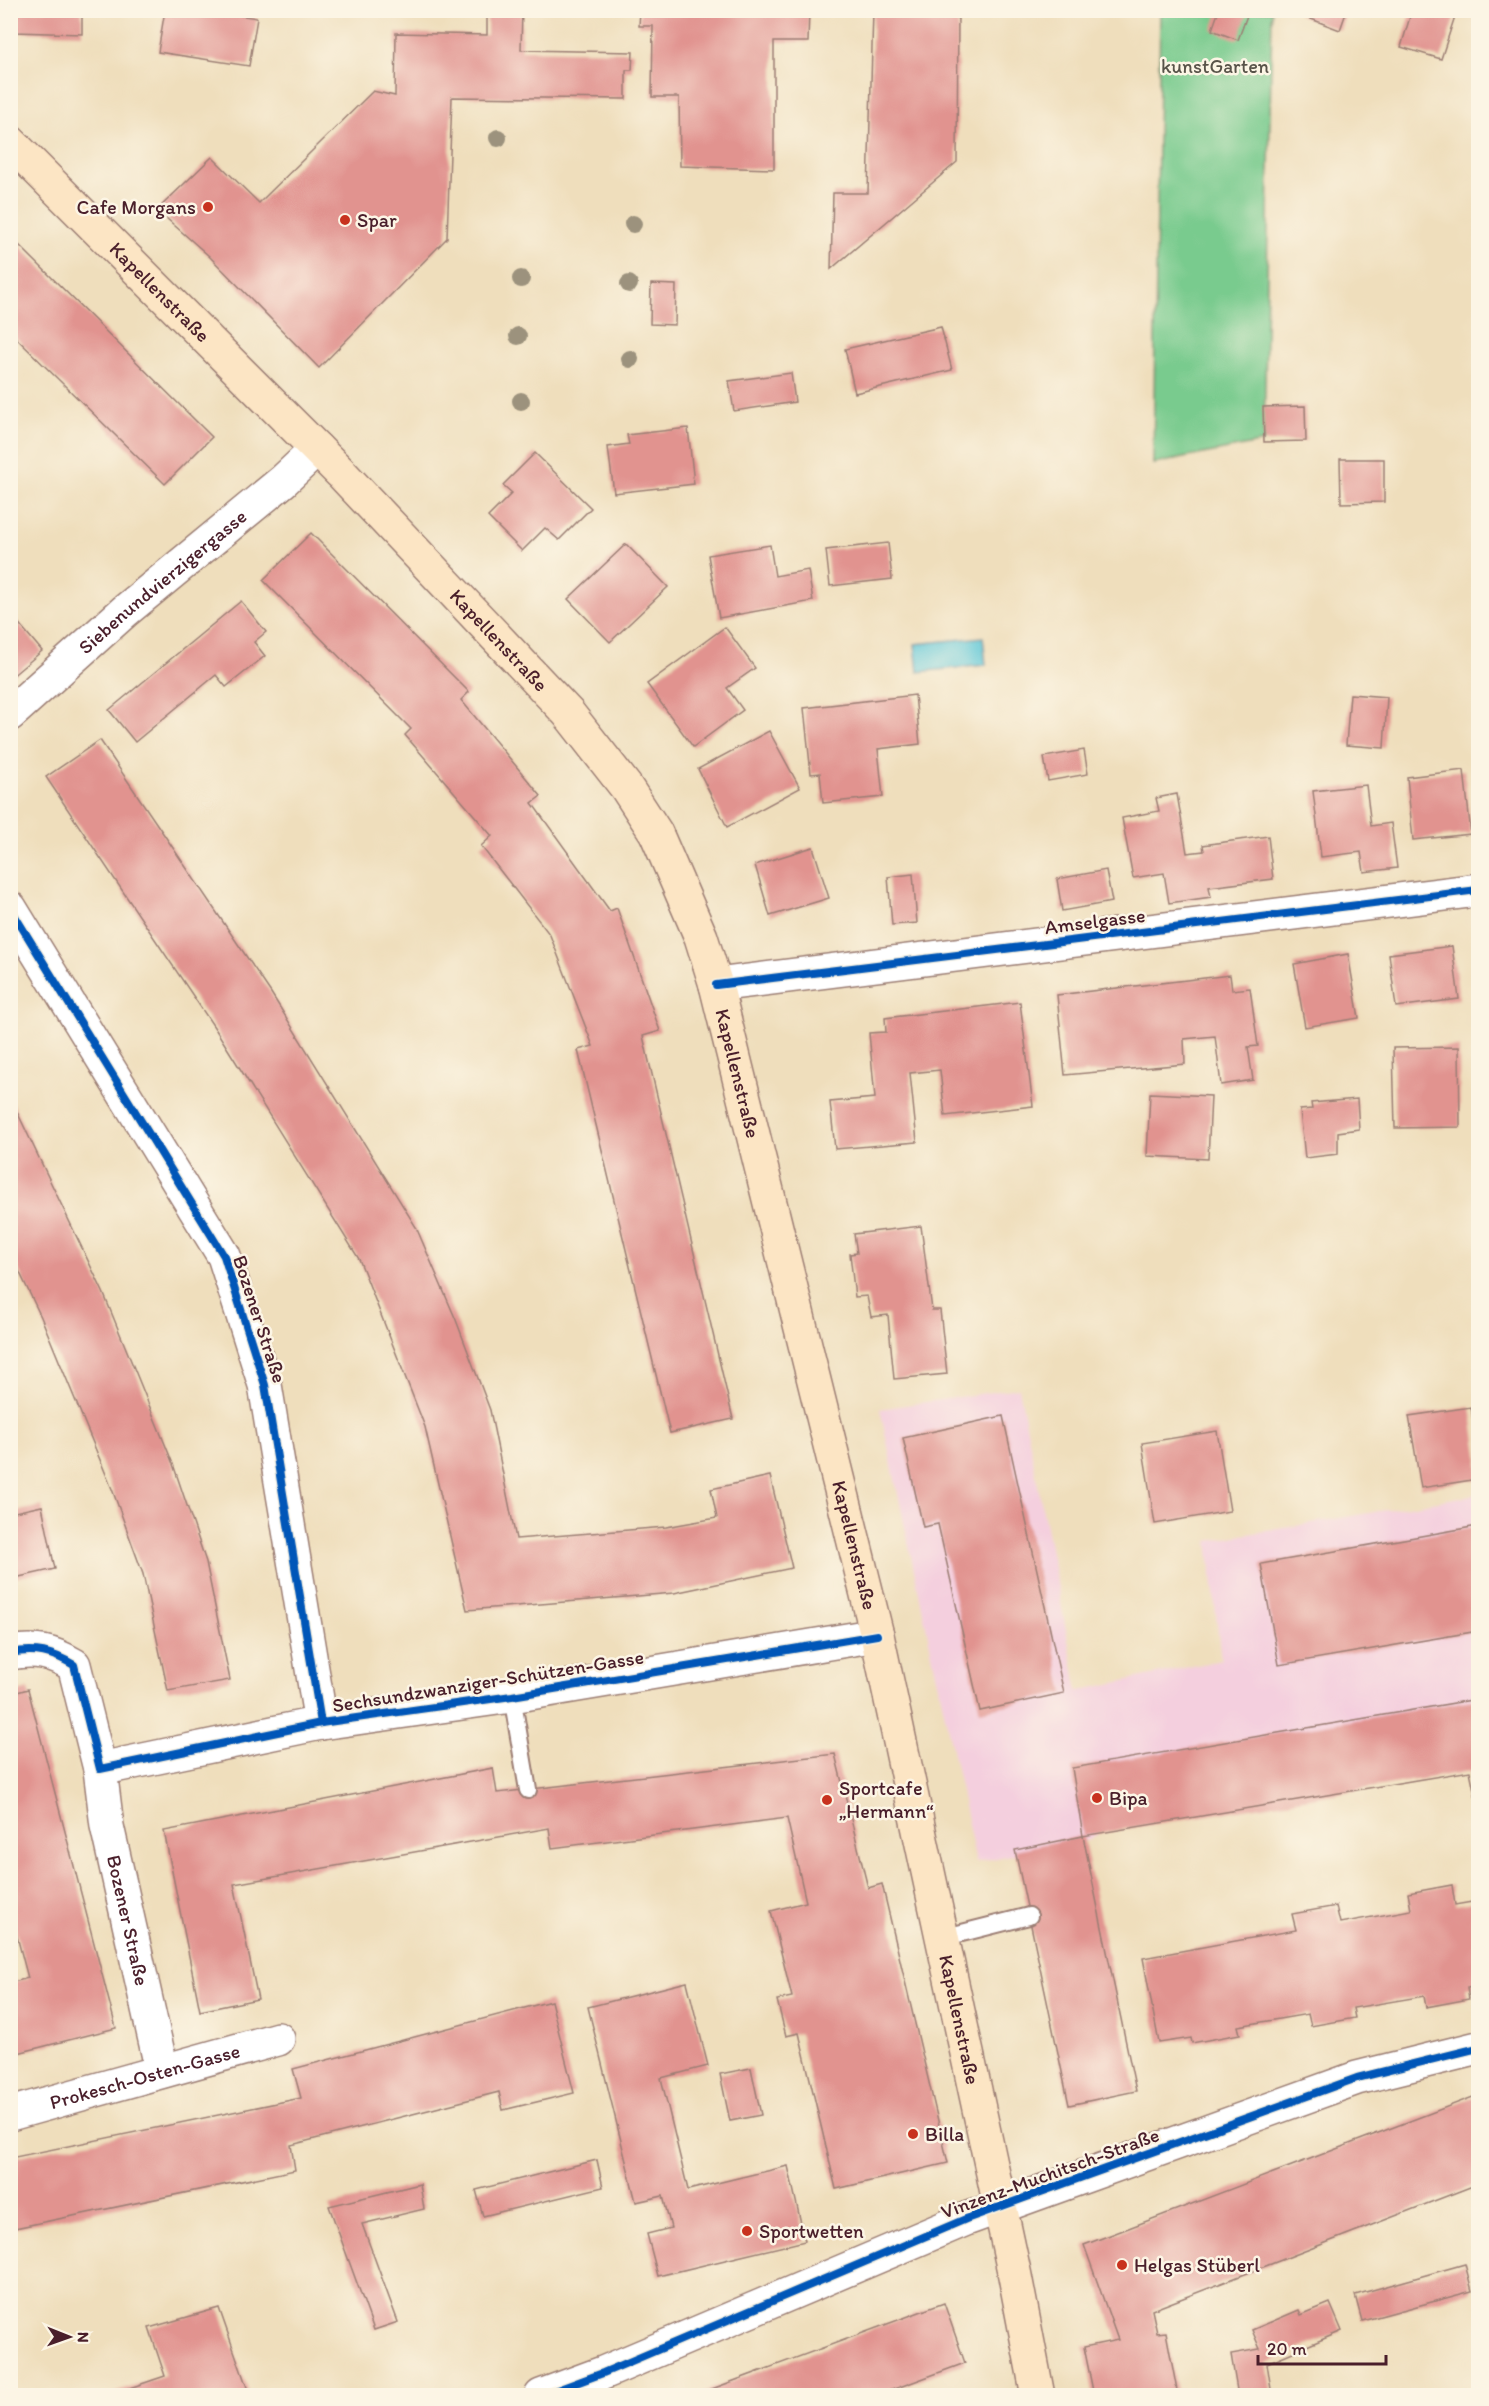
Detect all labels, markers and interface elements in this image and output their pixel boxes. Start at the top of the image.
park label: kunstGarten [1161,54,1269,78]
place label: Cafe Morgans [77,195,196,219]
marker: Cafe Morgans [201,200,215,214]
place label: Spar [357,208,397,232]
marker: Spar [338,213,352,227]
street label: Kapellenstraße [105,237,215,347]
street label: Siebenundvierzigergasse [73,504,251,659]
street label: Kapellenstraße [445,584,553,696]
street label: Amselgasse [1043,903,1147,939]
street label: Kapellenstraße [710,1006,765,1140]
street label: Bozener Straße [228,1252,292,1386]
street label: Kapellenstraße [827,1478,882,1612]
street label: Sechsundzwanziger-Schützen-Gasse [330,1644,646,1718]
place label: Sportcafe „Hermann“ [839,1776,934,1823]
place label: Bipa [1109,1786,1148,1810]
marker: Bipa [1090,1791,1104,1805]
marker: Sportcafe „Hermann“ [820,1793,834,1807]
street label: Bozener Straße [102,1853,154,1988]
street label: Kapellenstraße [934,1952,985,2087]
street label: Prokesch-Osten-Gasse [47,2038,243,2114]
place label: Billa [925,2122,964,2146]
street label: Vinzenz-Muchitsch-Straße [938,2122,1162,2224]
marker: Billa [906,2127,920,2141]
place label: Sportwetten [759,2219,864,2243]
marker: Sportwetten [740,2224,754,2238]
place label: Helgas Stüberl [1134,2253,1260,2277]
marker: Helgas Stüberl [1115,2258,1129,2272]
north arrow [39,2307,99,2367]
scale bar [1258,2328,1386,2366]
text: N [74,2332,93,2343]
text: 20 m [1267,2338,1307,2360]

